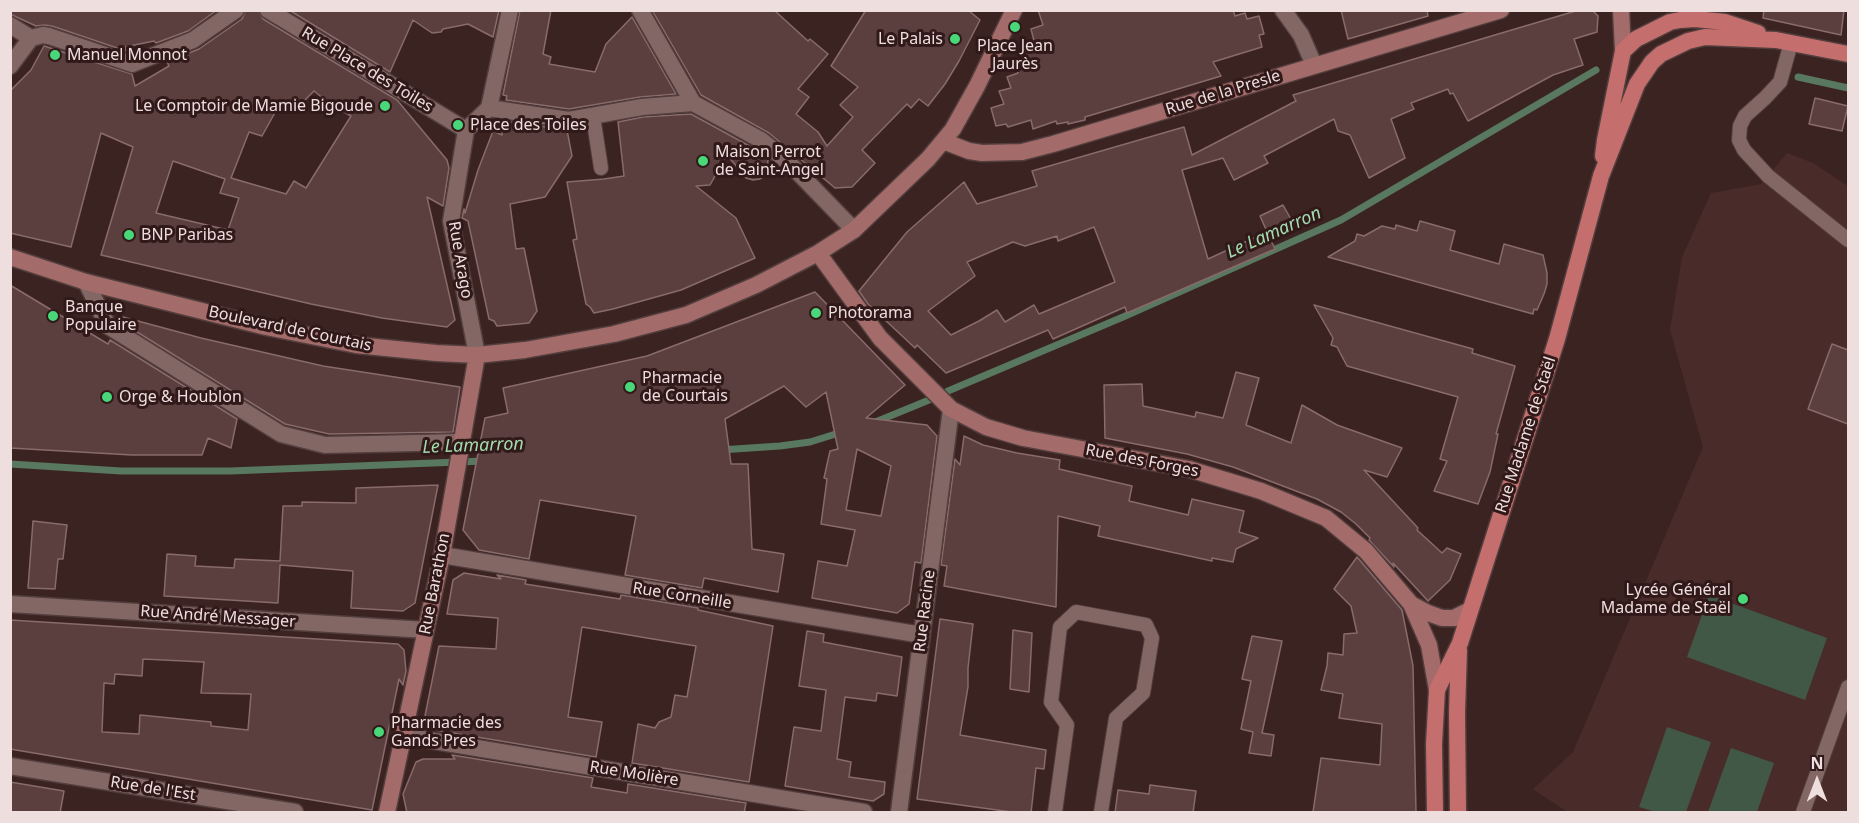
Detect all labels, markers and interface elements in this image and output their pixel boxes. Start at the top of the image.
marker: Place Jean Jaurès [1008,20,1022,34]
street label: Rue Place des Toiles [298,23,436,117]
place label: Le Palais [878,29,943,49]
marker: Le Palais [948,32,962,46]
place label: Place Jean Jaurès [977,36,1053,74]
place label: Manuel Monnot [67,45,187,65]
marker: Manuel Monnot [48,48,62,62]
street label: Rue de la Presle [1163,66,1283,120]
place label: Le Comptoir de Mamie Bigoude [135,96,373,116]
marker: Le Comptoir de Mamie Bigoude [378,99,392,113]
place label: Place des Toiles [470,115,587,135]
marker: Place des Toiles [451,118,465,132]
place label: Maison Perrot de Saint-Angel [715,142,824,180]
marker: Maison Perrot de Saint-Angel [696,154,710,168]
water label: Le Lamarron [1223,202,1325,264]
street label: Rue Arago [444,220,476,300]
place label: BNP Paribas [141,225,233,245]
marker: BNP Paribas [122,228,136,242]
place label: Banque Populaire [65,297,137,335]
street label: Boulevard de Courtais [207,302,373,356]
place label: Photorama [828,303,912,323]
marker: Photorama [809,306,823,320]
marker: Banque Populaire [46,309,60,323]
street label: Rue Madame de Staël [1492,354,1560,516]
place label: Pharmacie de Courtais [642,368,728,406]
marker: Pharmacie de Courtais [623,380,637,394]
place label: Orge & Houblon [119,387,242,407]
marker: Orge & Houblon [100,390,114,404]
water label: Le Lamarron [422,433,524,459]
street label: Rue des Forges [1084,441,1200,481]
street label: Rue Barathon [416,532,454,636]
street label: Rue Racine [910,569,940,653]
street label: Rue Corneille [631,579,733,613]
place label: Lycée Général Madame de Staël [1601,580,1731,618]
marker: Lycée Général Madame de Staël [1736,592,1750,606]
street label: Rue André Messager [140,602,296,632]
place label: Pharmacie des Gands Pres [391,713,502,751]
marker: Pharmacie des Gands Pres [372,725,386,739]
north arrow [1787,751,1847,811]
text: N [1810,752,1824,774]
street label: Rue Molière [588,757,680,791]
street label: Rue de l'Est [109,773,197,805]

